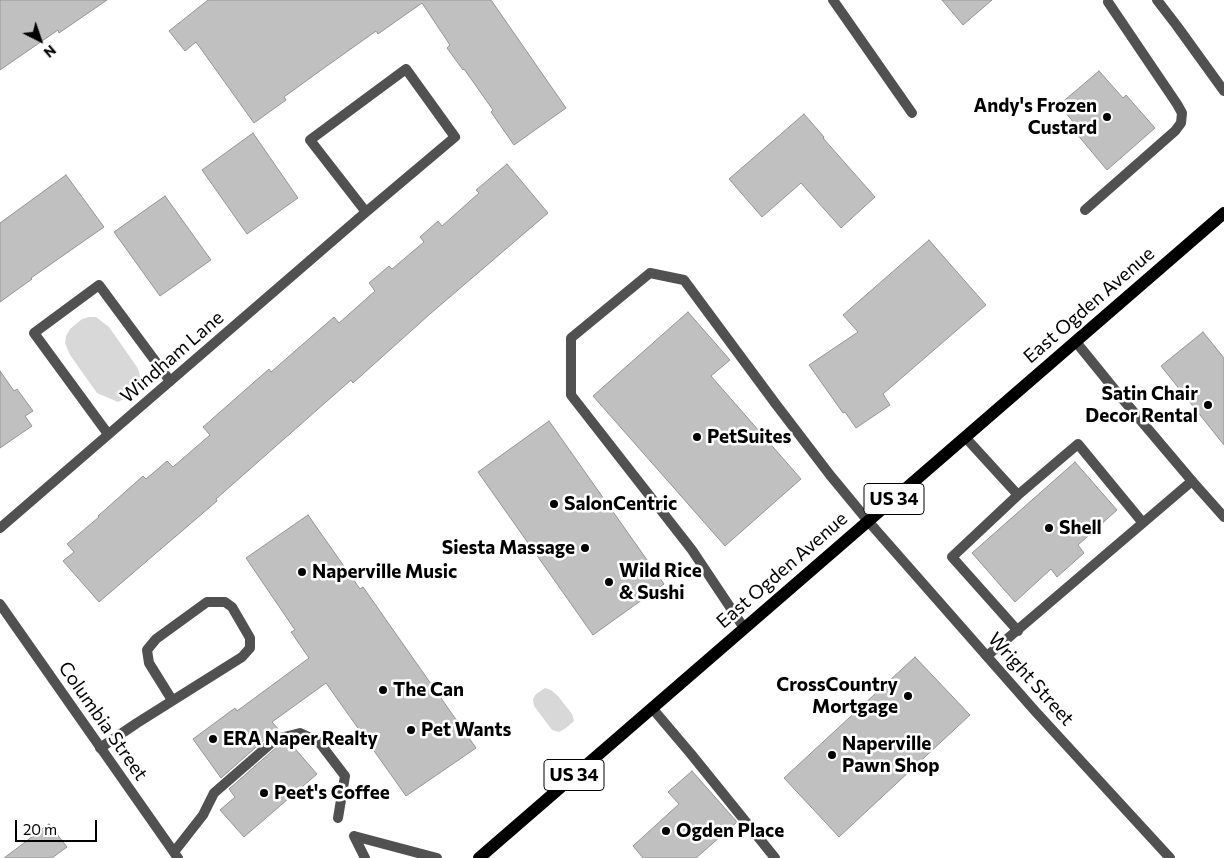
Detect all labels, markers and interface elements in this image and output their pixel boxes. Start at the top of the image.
north arrow [15,15,65,65]
text: N [41,42,60,62]
place label: Andy's Frozen Custard [974,95,1097,139]
marker: Andy's Frozen Custard [1101,111,1113,123]
street label: East Ogden Avenue [1019,242,1159,368]
street label: Windham Lane [116,306,228,408]
place label: Satin Chair Decor Rental [1085,383,1198,427]
marker: Satin Chair Decor Rental [1202,399,1214,411]
place label: PetSuites [707,426,791,448]
marker: PetSuites [691,431,703,443]
road number: US 34 [864,484,924,514]
place label: SalonCentric [564,493,677,515]
marker: SalonCentric [548,498,560,510]
street label: East Ogden Avenue [712,507,852,633]
place label: Shell [1059,517,1102,539]
marker: Shell [1043,522,1055,534]
place label: Siesta Massage [442,537,575,559]
marker: Siesta Massage [579,542,591,554]
place label: Wild Rice & Sushi [619,560,702,604]
place label: Naperville Music [312,561,457,583]
marker: Naperville Music [296,566,308,578]
marker: Wild Rice & Sushi [603,576,615,588]
street label: Wright Street [983,628,1079,730]
street label: Columbia Street [54,657,152,785]
place label: CrossCountry Mortgage [776,674,898,718]
place label: The Can [393,679,464,701]
marker: The Can [377,684,389,696]
marker: CrossCountry Mortgage [902,690,914,702]
place label: Pet Wants [421,719,511,741]
marker: Pet Wants [405,724,417,736]
place label: ERA Naper Realty [223,728,378,750]
marker: ERA Naper Realty [207,733,219,745]
place label: Naperville Pawn Shop [842,733,939,777]
marker: Naperville Pawn Shop [826,749,838,761]
road number: US 34 [544,760,604,790]
place label: Peet's Coffee [274,782,390,804]
marker: Peet's Coffee [258,787,270,799]
scale bar [18,810,100,842]
text: 20 m [23,820,57,838]
place label: Ogden Place [676,820,784,842]
marker: Ogden Place [660,825,672,837]

